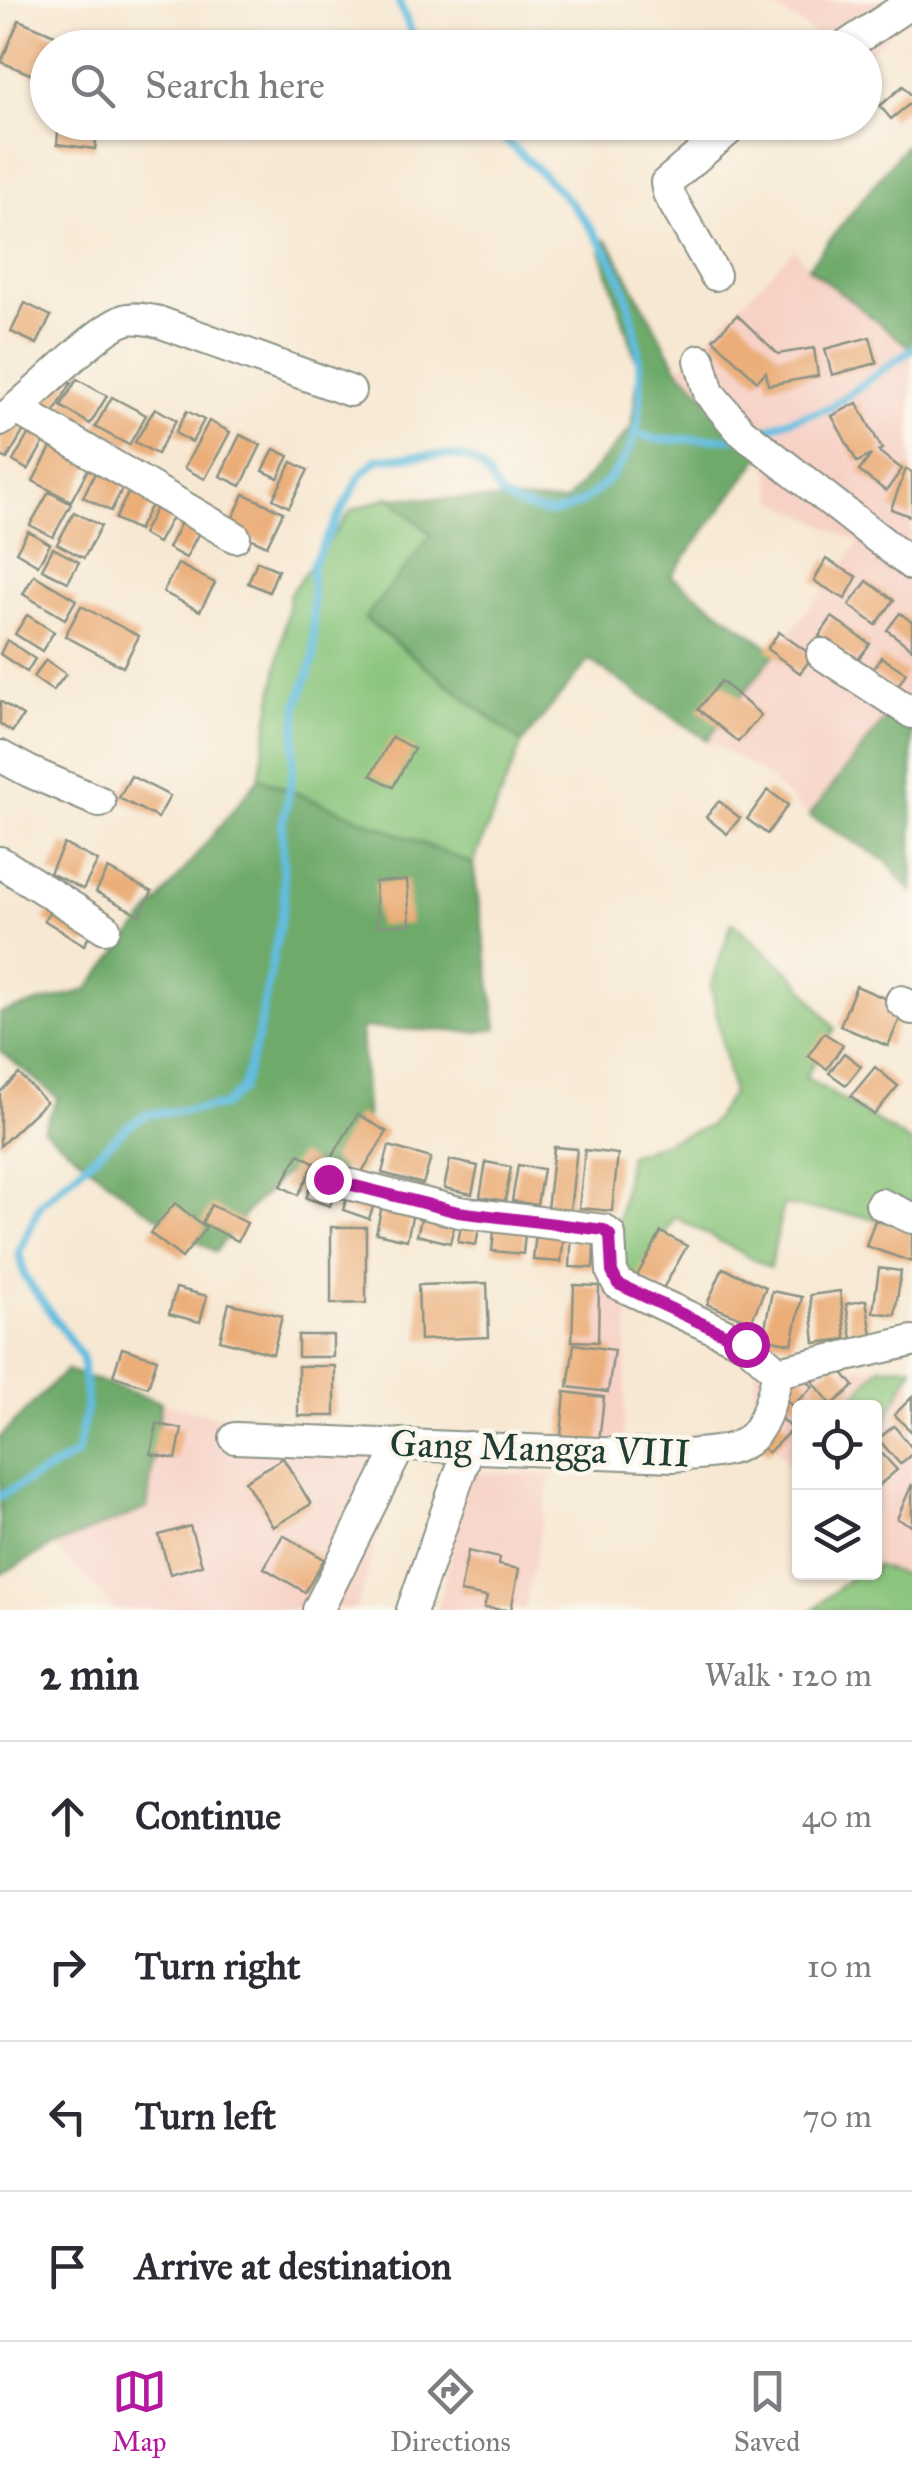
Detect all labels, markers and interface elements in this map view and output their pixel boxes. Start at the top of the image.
search box [30,30,882,140]
icon: search [65,58,120,113]
text: Search here [145,62,325,108]
route end [306,1157,352,1203]
route start [724,1322,770,1368]
map controls [792,1400,882,1580]
button: locate [792,1400,882,1490]
street label: Gang Mangga VIII [389,1420,691,1476]
button: layers [792,1490,882,1580]
text: 2 min [40,1649,139,1701]
text: Walk · 120 m [705,1656,872,1695]
icon: ahead [40,1789,95,1844]
text: Continue [135,1793,281,1839]
text: 40 m [802,1797,872,1836]
icon: right [40,1939,95,1994]
text: Turn right [135,1943,301,1989]
text: 10 m [807,1947,872,1986]
icon: left [40,2089,95,2144]
text: Turn left [135,2093,276,2139]
text: 70 m [803,2097,872,2136]
icon: arrive [40,2239,95,2294]
text: Arrive at destination [135,2243,452,2289]
tab: Map [112,2364,167,2459]
tab: Directions [390,2364,511,2459]
tab: Saved [734,2364,800,2459]

